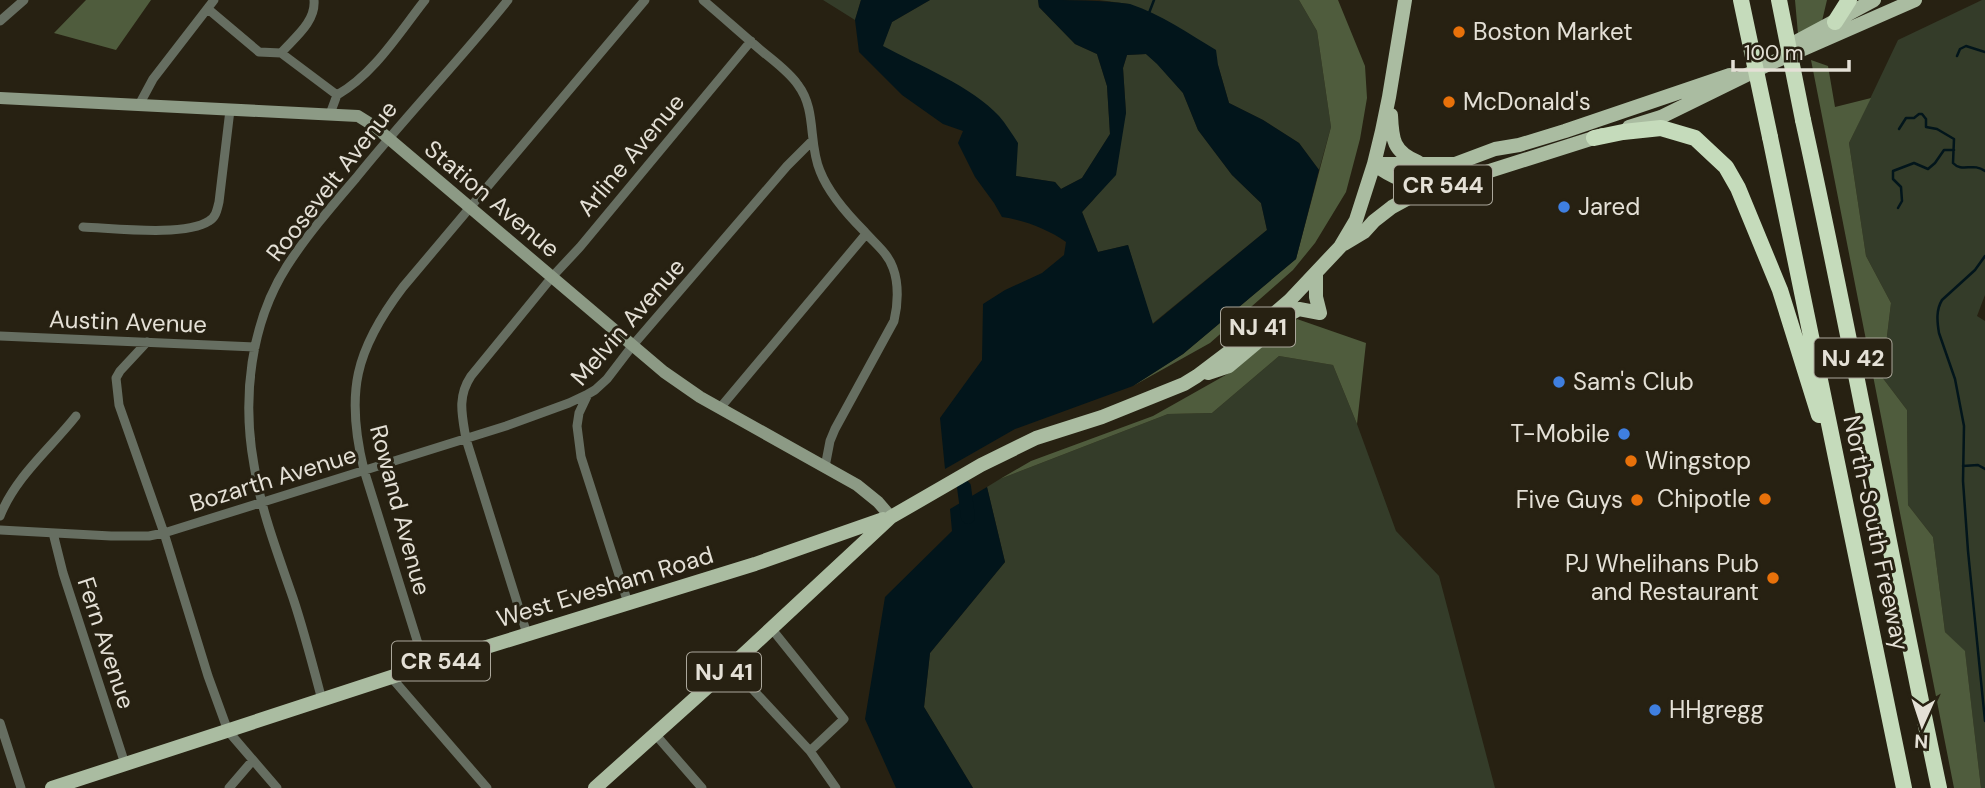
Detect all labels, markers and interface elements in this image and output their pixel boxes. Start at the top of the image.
place label: Boston Market [1473,16,1633,47]
marker: Boston Market [1451,24,1467,40]
scale bar [1733,28,1848,72]
text: 100 m [1744,39,1804,67]
place label: McDonald's [1463,86,1591,117]
street label: Arline Avenue [570,87,691,223]
street label: Roosevelt Avenue [259,94,404,267]
marker: McDonald's [1441,94,1457,110]
street label: Station Avenue [418,133,566,264]
road number: CR 544 [1394,166,1492,204]
place label: Jared [1578,191,1640,222]
marker: Jared [1556,199,1572,215]
street label: Melvin Avenue [564,251,692,392]
street label: Austin Avenue [49,303,207,340]
road number: NJ 41 [1221,308,1295,346]
road number: NJ 42 [1814,338,1892,378]
place label: Sam's Club [1573,366,1694,397]
marker: Sam's Club [1551,374,1567,390]
street label: North-South Freeway [1836,413,1917,653]
place label: T-Mobile [1511,418,1610,449]
street label: Rowand Avenue [363,421,438,598]
marker: T-Mobile [1616,426,1632,442]
street label: Bozarth Avenue [186,438,360,519]
place label: Wingstop [1645,445,1751,476]
marker: Wingstop [1623,453,1639,469]
place label: Chipotle [1657,483,1751,514]
place label: Five Guys [1516,484,1623,515]
marker: Chipotle [1757,491,1773,507]
marker: Five Guys [1629,492,1645,508]
street label: West Evesham Road [493,539,717,634]
place label: PJ Whelihans Pub and Restaurant [1565,548,1759,607]
marker: PJ Whelihans Pub and Restaurant [1765,570,1781,586]
street label: Fern Avenue [71,573,142,713]
road number: CR 544 [392,642,490,680]
road number: NJ 41 [687,652,761,692]
north arrow [1887,690,1957,760]
place label: HHgregg [1669,694,1764,725]
marker: HHgregg [1647,702,1663,718]
text: N [1914,729,1929,754]

